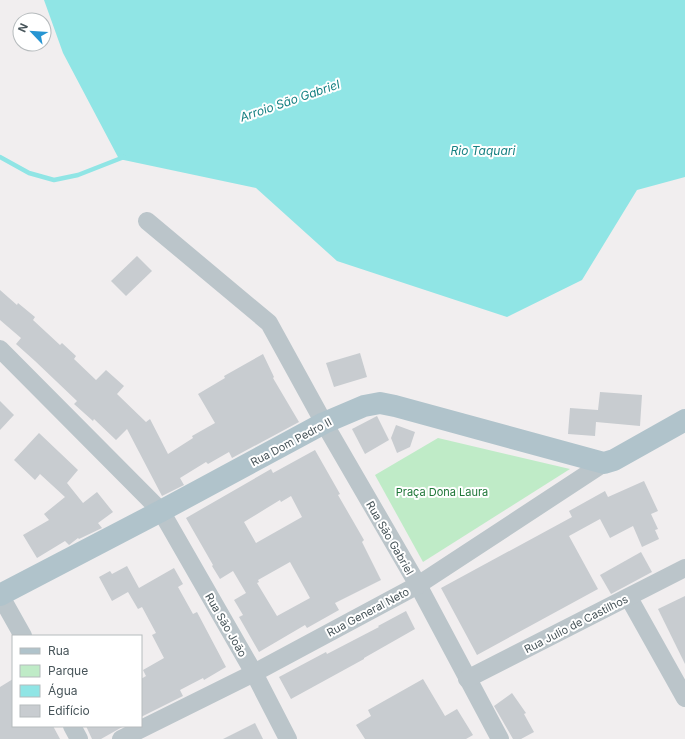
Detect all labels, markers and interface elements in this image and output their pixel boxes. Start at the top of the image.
north arrow [12,12,52,52]
text: N [15,21,31,35]
water label: Arroio São Gabriel [237,76,342,125]
water label: Rio Taquari [451,143,517,158]
street label: Rua Dom Pedro II [248,415,334,469]
park label: Praça Dona Laura [396,485,488,499]
street label: Rua São Gabriel [363,499,417,577]
street label: Rua General Neto [324,584,412,640]
street label: Rua São João [202,591,250,660]
street label: Rua Julio de Castilhos [522,592,630,656]
legend [12,635,142,727]
text: Rua [48,643,70,658]
text: Parque [48,663,88,678]
text: Água [48,683,77,698]
text: Edifício [48,703,90,718]

